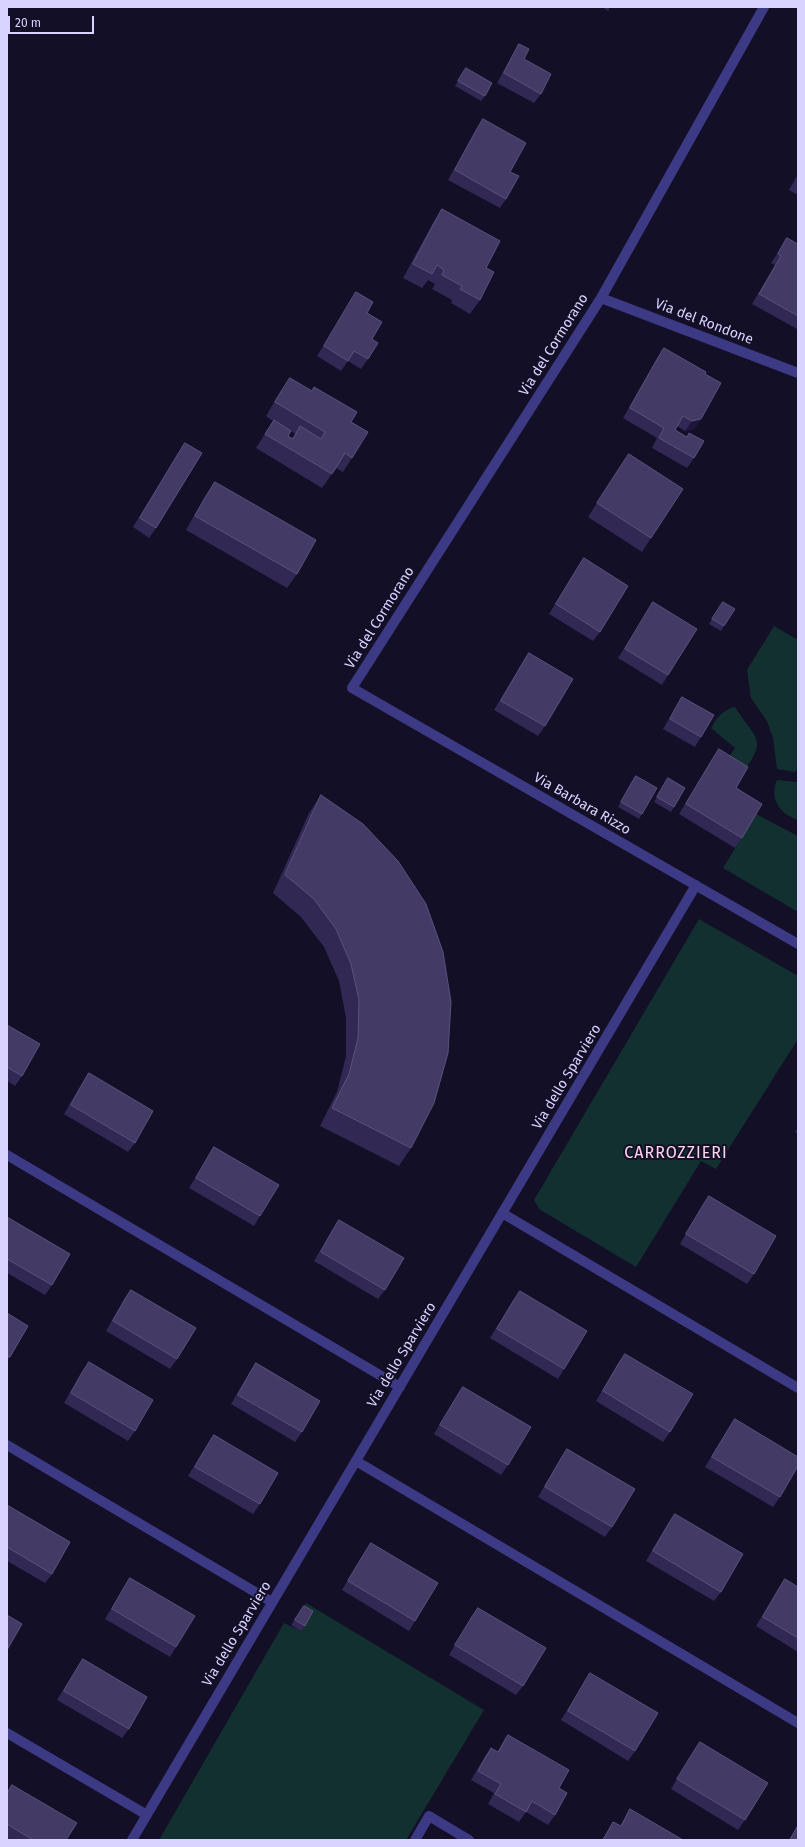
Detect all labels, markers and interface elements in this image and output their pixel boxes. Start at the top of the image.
scale bar [10,8,96,34]
text: 20 m [15,16,41,30]
street label: Via del Cormorano [516,291,592,399]
street label: Via del Rondone [652,296,756,348]
street label: Via del Cormorano [342,564,418,672]
street label: Via Barbara Rizzo [530,769,634,839]
street label: Via dello Sparviero [529,1021,605,1133]
district label: CARROZZIERI [624,1144,728,1164]
street label: Via dello Sparviero [364,1299,440,1411]
street label: Via dello Sparviero [199,1578,275,1690]

